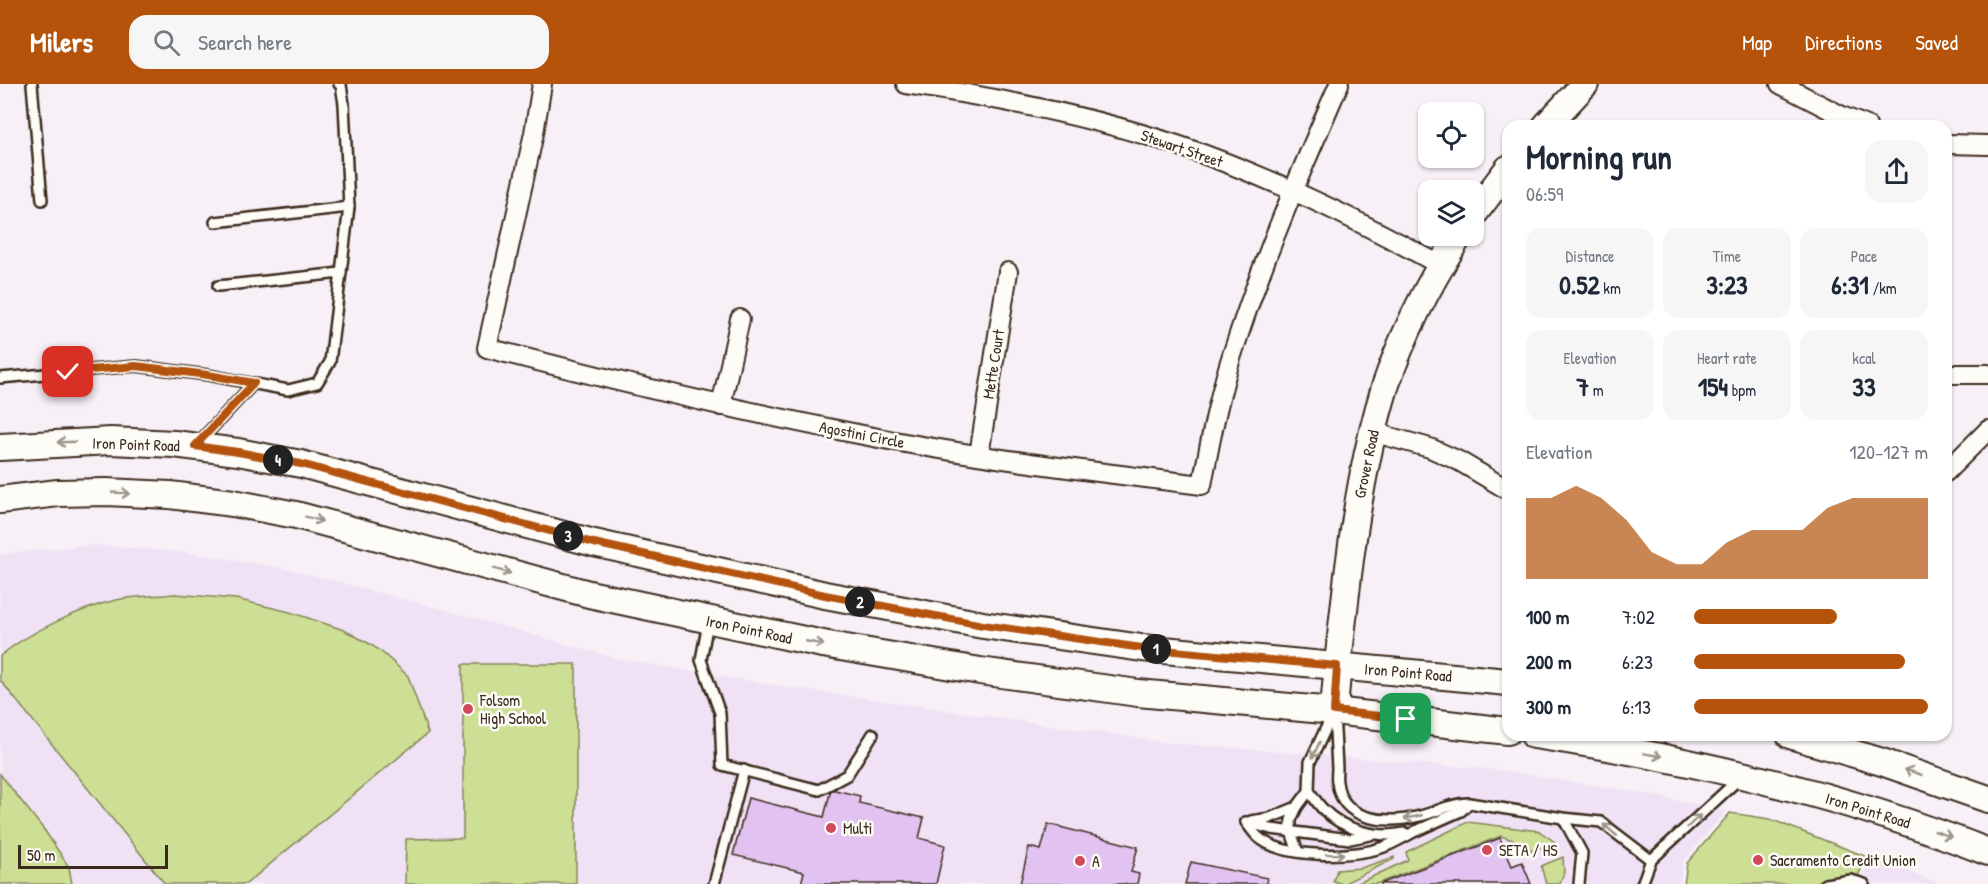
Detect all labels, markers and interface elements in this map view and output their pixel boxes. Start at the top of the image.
search box [129,15,549,69]
text: Milers [30,23,93,61]
icon: search [150,26,183,59]
text: Search here [198,27,292,57]
text: Map [1742,28,1772,57]
text: Directions [1805,28,1882,57]
text: Saved [1915,28,1958,57]
map controls [1418,102,1484,246]
button: locate [1418,102,1484,168]
street label: Stewart Street [1138,124,1226,172]
text: Morning run [1526,135,1672,179]
button: share [1865,140,1928,203]
button: layers [1418,180,1484,246]
text: 06:59 [1526,180,1563,207]
text: Distance [1566,245,1614,267]
text: Time [1713,245,1741,267]
text: Pace [1851,245,1877,267]
text: 0.52 [1559,267,1600,302]
text: 3:23 [1706,267,1748,302]
text: 6:31 [1831,267,1869,302]
text: km [1600,277,1621,299]
text: /km [1869,277,1897,299]
street label: Mette Court [977,327,1009,400]
pin [42,346,93,397]
text: Elevation [1563,347,1617,369]
text: Heart rate [1697,347,1757,369]
text: kcal [1852,347,1876,369]
icon: check [51,355,84,388]
text: 7 [1576,369,1589,404]
text: 154 [1698,369,1728,404]
text: 33 [1852,369,1876,404]
text: m [1589,379,1604,401]
text: bpm [1728,379,1756,401]
street label: Agostini Circle [817,415,907,453]
street label: Grover Road [1348,428,1384,500]
street label: Iron Point Road [92,431,180,457]
one-way arrow [57,437,76,448]
text: Elevation [1526,438,1592,465]
text: 120–127 m [1849,438,1928,465]
pin: 4 [263,445,293,475]
text: 4 [275,449,281,471]
one-way arrow [111,487,130,498]
one-way arrow [304,514,323,525]
pin: 3 [553,521,583,551]
text: 3 [564,525,572,547]
one-way arrow [492,566,511,577]
pin: 2 [845,587,875,617]
text: 2 [856,591,864,613]
text: 100 m [1526,603,1569,630]
text: 7:02 [1622,603,1655,630]
street label: Iron Point Road [704,609,794,649]
pin: 1 [1141,634,1171,664]
one-way arrow [804,638,824,649]
text: 1 [1153,638,1159,660]
text: 200 m [1526,648,1571,675]
text: 6:23 [1622,648,1653,675]
street label: Iron Point Road [1363,657,1453,687]
place label: Folsom High School [479,689,547,729]
pin [1380,693,1431,744]
text: 300 m [1526,693,1571,720]
text: 6:13 [1622,693,1651,720]
marker: Folsom High School [461,702,475,716]
icon: arrive [1389,702,1422,735]
one-way arrow [1310,740,1321,758]
one-way arrow [1643,750,1663,761]
one-way arrow [1904,766,1923,777]
street label: Iron Point Road [1823,787,1913,833]
one-way arrow [1404,812,1423,823]
one-way arrow [1686,814,1701,828]
place label: Multi [843,817,872,839]
marker: Multi [824,821,838,835]
one-way arrow [1602,823,1618,836]
one-way arrow [1933,829,1951,840]
place label: SETA / HS [1499,839,1558,861]
scale bar [18,842,168,870]
marker: SETA / HS [1480,843,1494,857]
text: 50 m [27,844,56,866]
one-way arrow [1325,848,1345,860]
place label: Sacramento Credit Union [1770,849,1916,871]
place label: A [1092,850,1100,872]
marker: Sacramento Credit Union [1751,853,1765,867]
marker: A [1073,854,1087,868]

